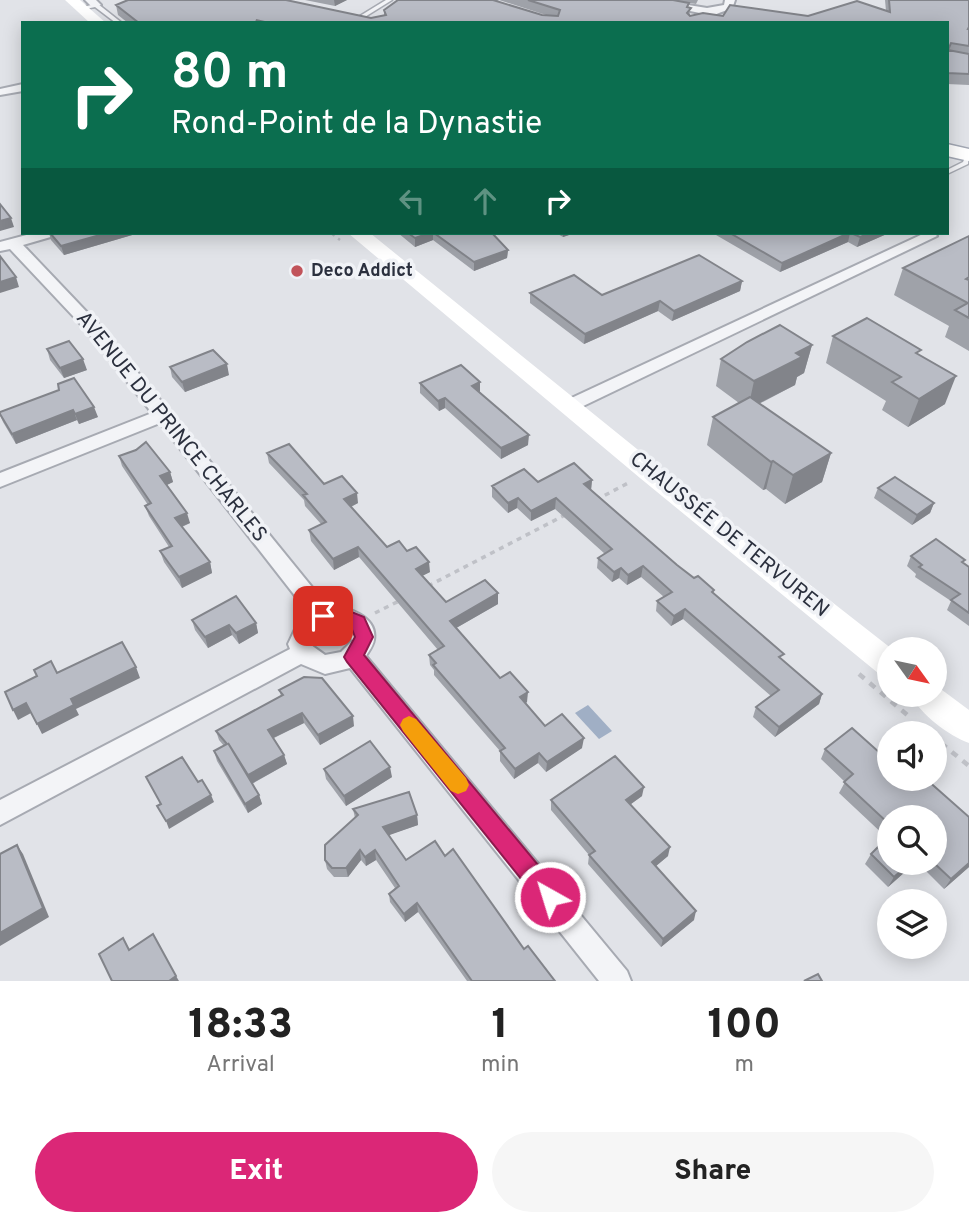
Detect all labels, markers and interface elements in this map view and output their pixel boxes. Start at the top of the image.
text: 80 m [171,44,288,106]
icon: right [56,49,147,140]
text: Rond-Point de la Dynastie [171,105,542,145]
icon: left [393,182,431,220]
icon: ahead [466,182,504,220]
icon: right [539,182,577,220]
place label: Deco Addict [311,260,413,283]
marker: Deco Addict [289,263,305,279]
street label: AVENUE DU PRINCE CHARLES [69,306,273,548]
street label: CHAUSSÉE DE TERVUREN [624,445,835,624]
pin [293,586,353,646]
icon: arrive [304,597,342,635]
north arrow [877,637,947,707]
map controls [877,637,947,959]
button: sound [877,721,947,791]
button: search [877,805,947,875]
position arrow [513,860,587,934]
button: layers [877,889,947,959]
text: 18:33 [188,1000,293,1053]
text: 1 [492,1000,509,1053]
text: 100 [708,1000,781,1053]
text: Arrival [206,1051,275,1080]
text: min [481,1051,519,1080]
text: m [734,1051,754,1080]
button: Exit [35,1132,478,1212]
button: Share [492,1132,934,1212]

